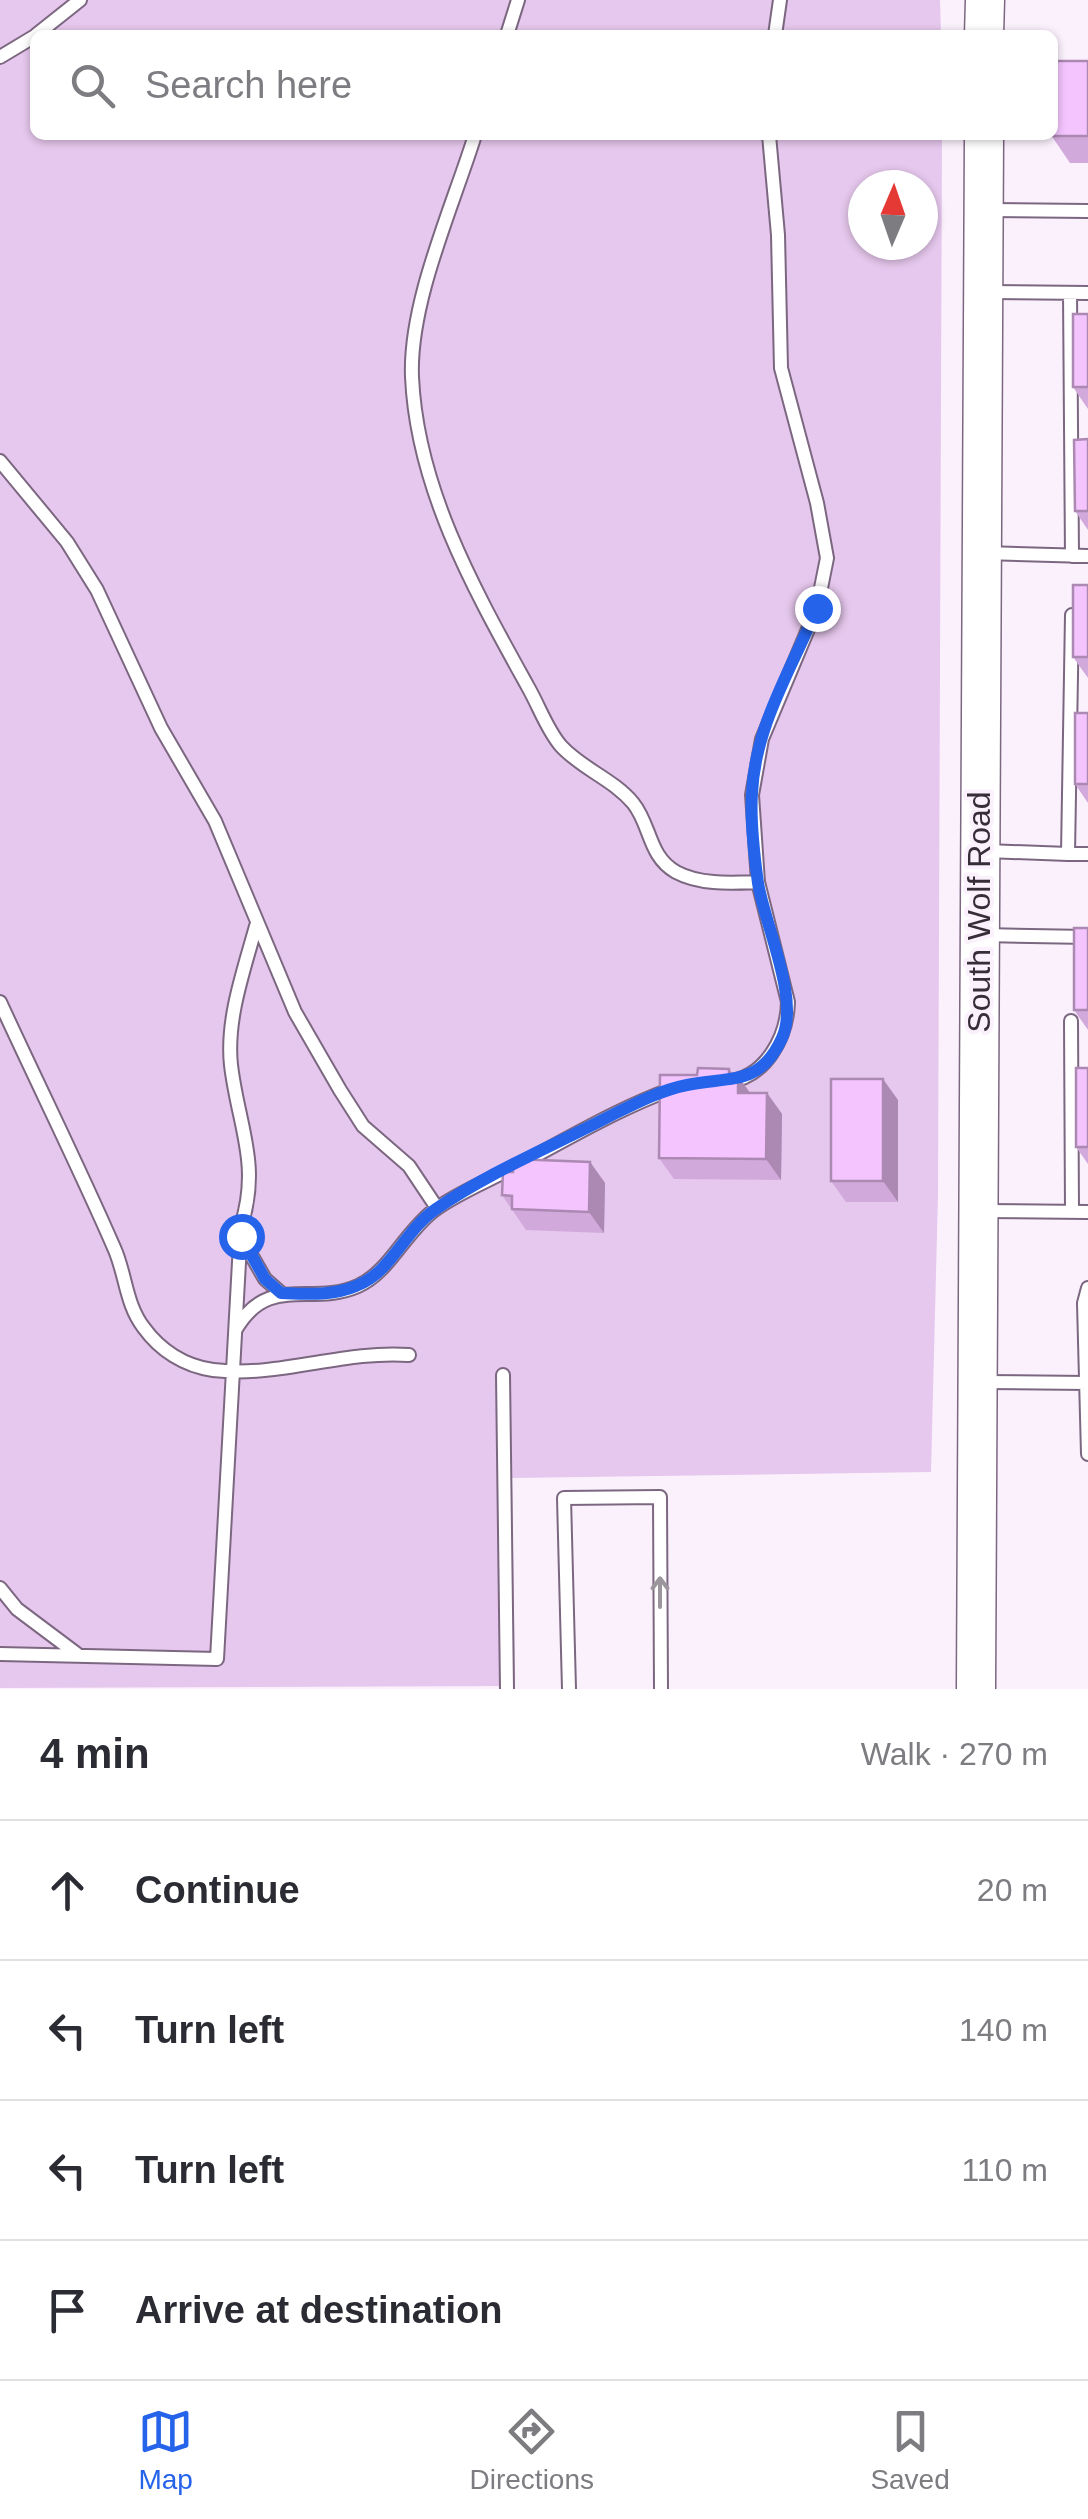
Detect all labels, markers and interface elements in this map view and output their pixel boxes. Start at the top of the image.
search box [30,30,1058,140]
icon: search [65,58,120,113]
text: Search here [145,64,352,106]
north arrow [848,170,938,260]
route end [795,586,841,632]
street label: South Wolf Road [961,791,997,1033]
route start [219,1214,265,1260]
one-way arrow [650,1576,670,1608]
text: 4 min [40,1730,150,1777]
text: Walk · 270 m [861,1736,1048,1772]
icon: ahead [40,1863,95,1918]
text: Continue [135,1869,300,1911]
text: 20 m [977,1872,1048,1908]
icon: left [40,2003,95,2058]
text: Turn left [135,2009,284,2051]
text: 140 m [959,2012,1048,2048]
icon: left [40,2143,95,2198]
text: Turn left [135,2149,284,2191]
text: 110 m [961,2152,1048,2188]
icon: arrive [40,2283,95,2338]
text: Arrive at destination [135,2289,502,2331]
tab: Map [138,2404,193,2496]
tab: Directions [470,2404,594,2496]
tab: Saved [870,2404,950,2496]

